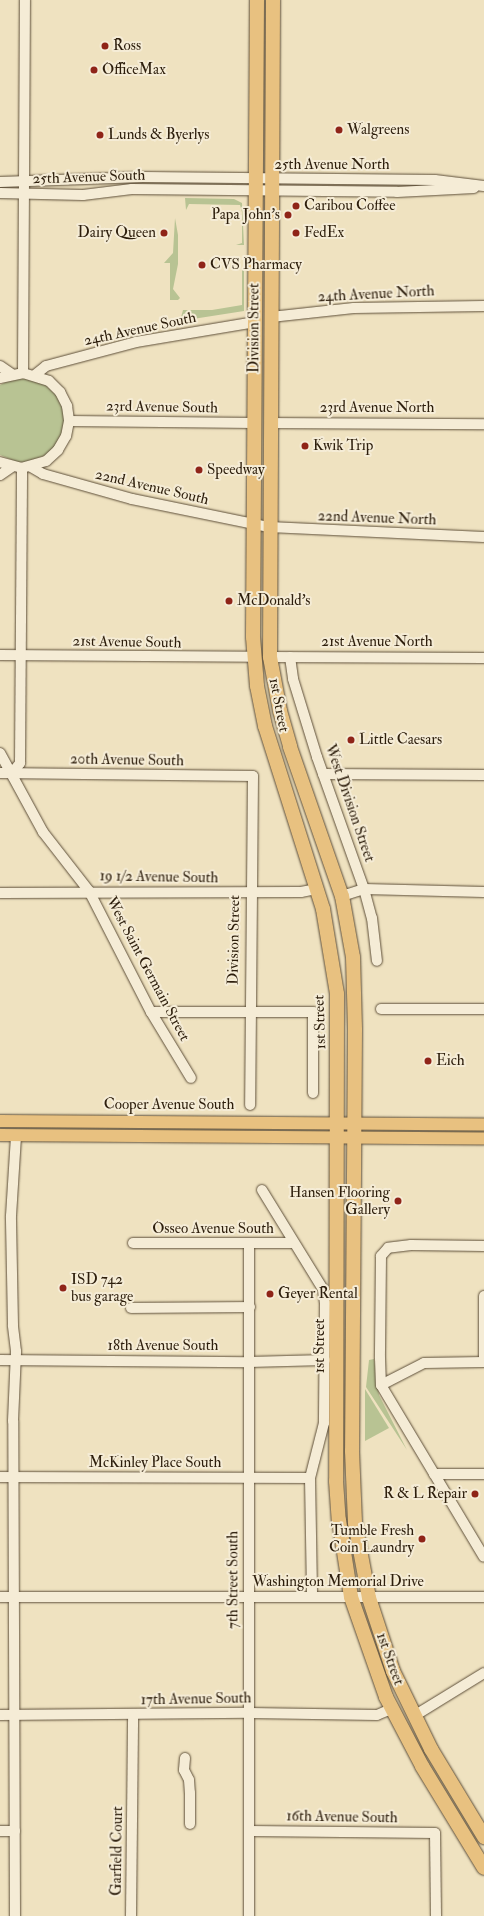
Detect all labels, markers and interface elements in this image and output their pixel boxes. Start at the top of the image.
place label: Ross [113,37,141,55]
marker: Ross [100,41,110,51]
place label: OfficeMax [102,61,166,79]
marker: OfficeMax [89,65,99,75]
place label: Walgreens [347,121,409,139]
marker: Walgreens [334,125,344,135]
place label: Lunds & Byerlys [108,126,209,144]
marker: Lunds & Byerlys [95,130,105,140]
street label: 25th Avenue North [274,156,390,174]
street label: 25th Avenue South [32,166,146,188]
place label: Caribou Coffee [304,197,395,215]
marker: Caribou Coffee [291,201,301,211]
place label: Papa John's [211,206,280,224]
marker: Papa John's [283,210,293,220]
place label: Dairy Queen [78,224,156,242]
place label: FedEx [304,224,344,242]
marker: Dairy Queen [159,228,169,238]
marker: FedEx [291,228,301,238]
place label: CVS Pharmacy [210,256,302,274]
marker: CVS Pharmacy [197,260,207,270]
street label: 24th Avenue North [317,282,435,306]
street label: Division Street [245,283,263,373]
street label: 24th Avenue South [82,308,198,350]
street label: 23rd Avenue South [106,397,218,417]
street label: 23rd Avenue North [320,399,434,417]
place label: Kwik Trip [313,437,373,455]
marker: Kwik Trip [300,441,310,451]
place label: Speedway [207,461,265,479]
street label: 22nd Avenue South [93,465,211,509]
marker: Speedway [194,465,204,475]
street label: 22nd Avenue North [317,507,437,529]
place label: McDonald's [237,592,310,610]
marker: McDonald's [224,596,234,606]
street label: 21st Avenue South [72,632,182,652]
street label: 21st Avenue North [321,633,433,651]
street label: 1st Street [265,676,293,734]
place label: Little Caesars [359,731,442,749]
marker: Little Caesars [346,735,356,745]
street label: West Division Street [321,742,379,864]
street label: 20th Avenue South [70,750,184,770]
street label: 19 1/2 Avenue South [99,867,219,887]
street label: West Saint Germain Street [102,894,194,1044]
street label: Division Street [224,895,244,985]
street label: 1st Street [310,994,330,1050]
place label: Eich [436,1052,465,1070]
marker: Eich [423,1056,433,1066]
street label: Cooper Avenue South [104,1096,234,1114]
place label: Hansen Flooring Gallery [289,1183,390,1218]
marker: Hansen Flooring Gallery [393,1196,403,1206]
street label: Osseo Avenue South [152,1220,274,1238]
place label: ISD 742 bus garage [71,1270,133,1305]
marker: ISD 742 bus garage [58,1283,68,1293]
place label: Geyer Rental [278,1285,358,1303]
marker: Geyer Rental [265,1289,275,1299]
street label: 1st Street [311,1319,329,1373]
street label: 18th Avenue South [108,1337,218,1355]
street label: McKinley Place South [89,1454,221,1472]
place label: R & L Repair [383,1485,467,1503]
marker: R & L Repair [470,1489,480,1499]
place label: Tumble Fresh Coin Laundry [329,1521,414,1556]
street label: 7th Street South [224,1531,242,1629]
marker: Tumble Fresh Coin Laundry [417,1534,427,1544]
street label: Washington Memorial Drive [252,1573,424,1591]
street label: 1st Street [372,1630,408,1688]
street label: 17th Avenue South [140,1689,252,1709]
street label: Garfield Court [107,1806,127,1896]
street label: 16th Avenue South [286,1807,398,1827]

